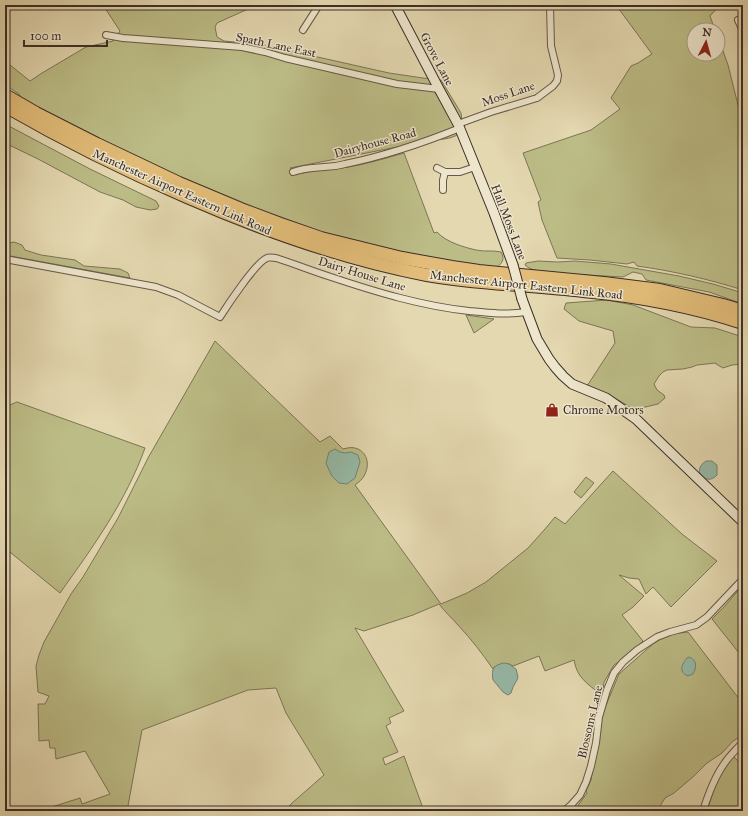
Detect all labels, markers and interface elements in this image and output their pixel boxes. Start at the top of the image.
scale bar [24,22,107,48]
north arrow [686,22,726,62]
text: N [702,26,713,40]
text: 100 m [30,29,61,43]
street label: Spath Lane East [235,30,318,61]
street label: Grove Lane [417,30,457,88]
street label: Moss Lane [480,78,536,110]
street label: Dairyhouse Road [332,125,418,161]
street label: Manchester Airport Eastern Link Road [91,146,273,238]
street label: Hall Moss Lane [488,182,530,262]
street label: Dairy House Lane [317,254,407,294]
street label: Manchester Airport Eastern Link Road [429,268,623,302]
shop icon: Chrome Motors [544,402,560,418]
place label: Chrome Motors [563,403,644,417]
street label: Blossoms Lane [575,684,605,760]

